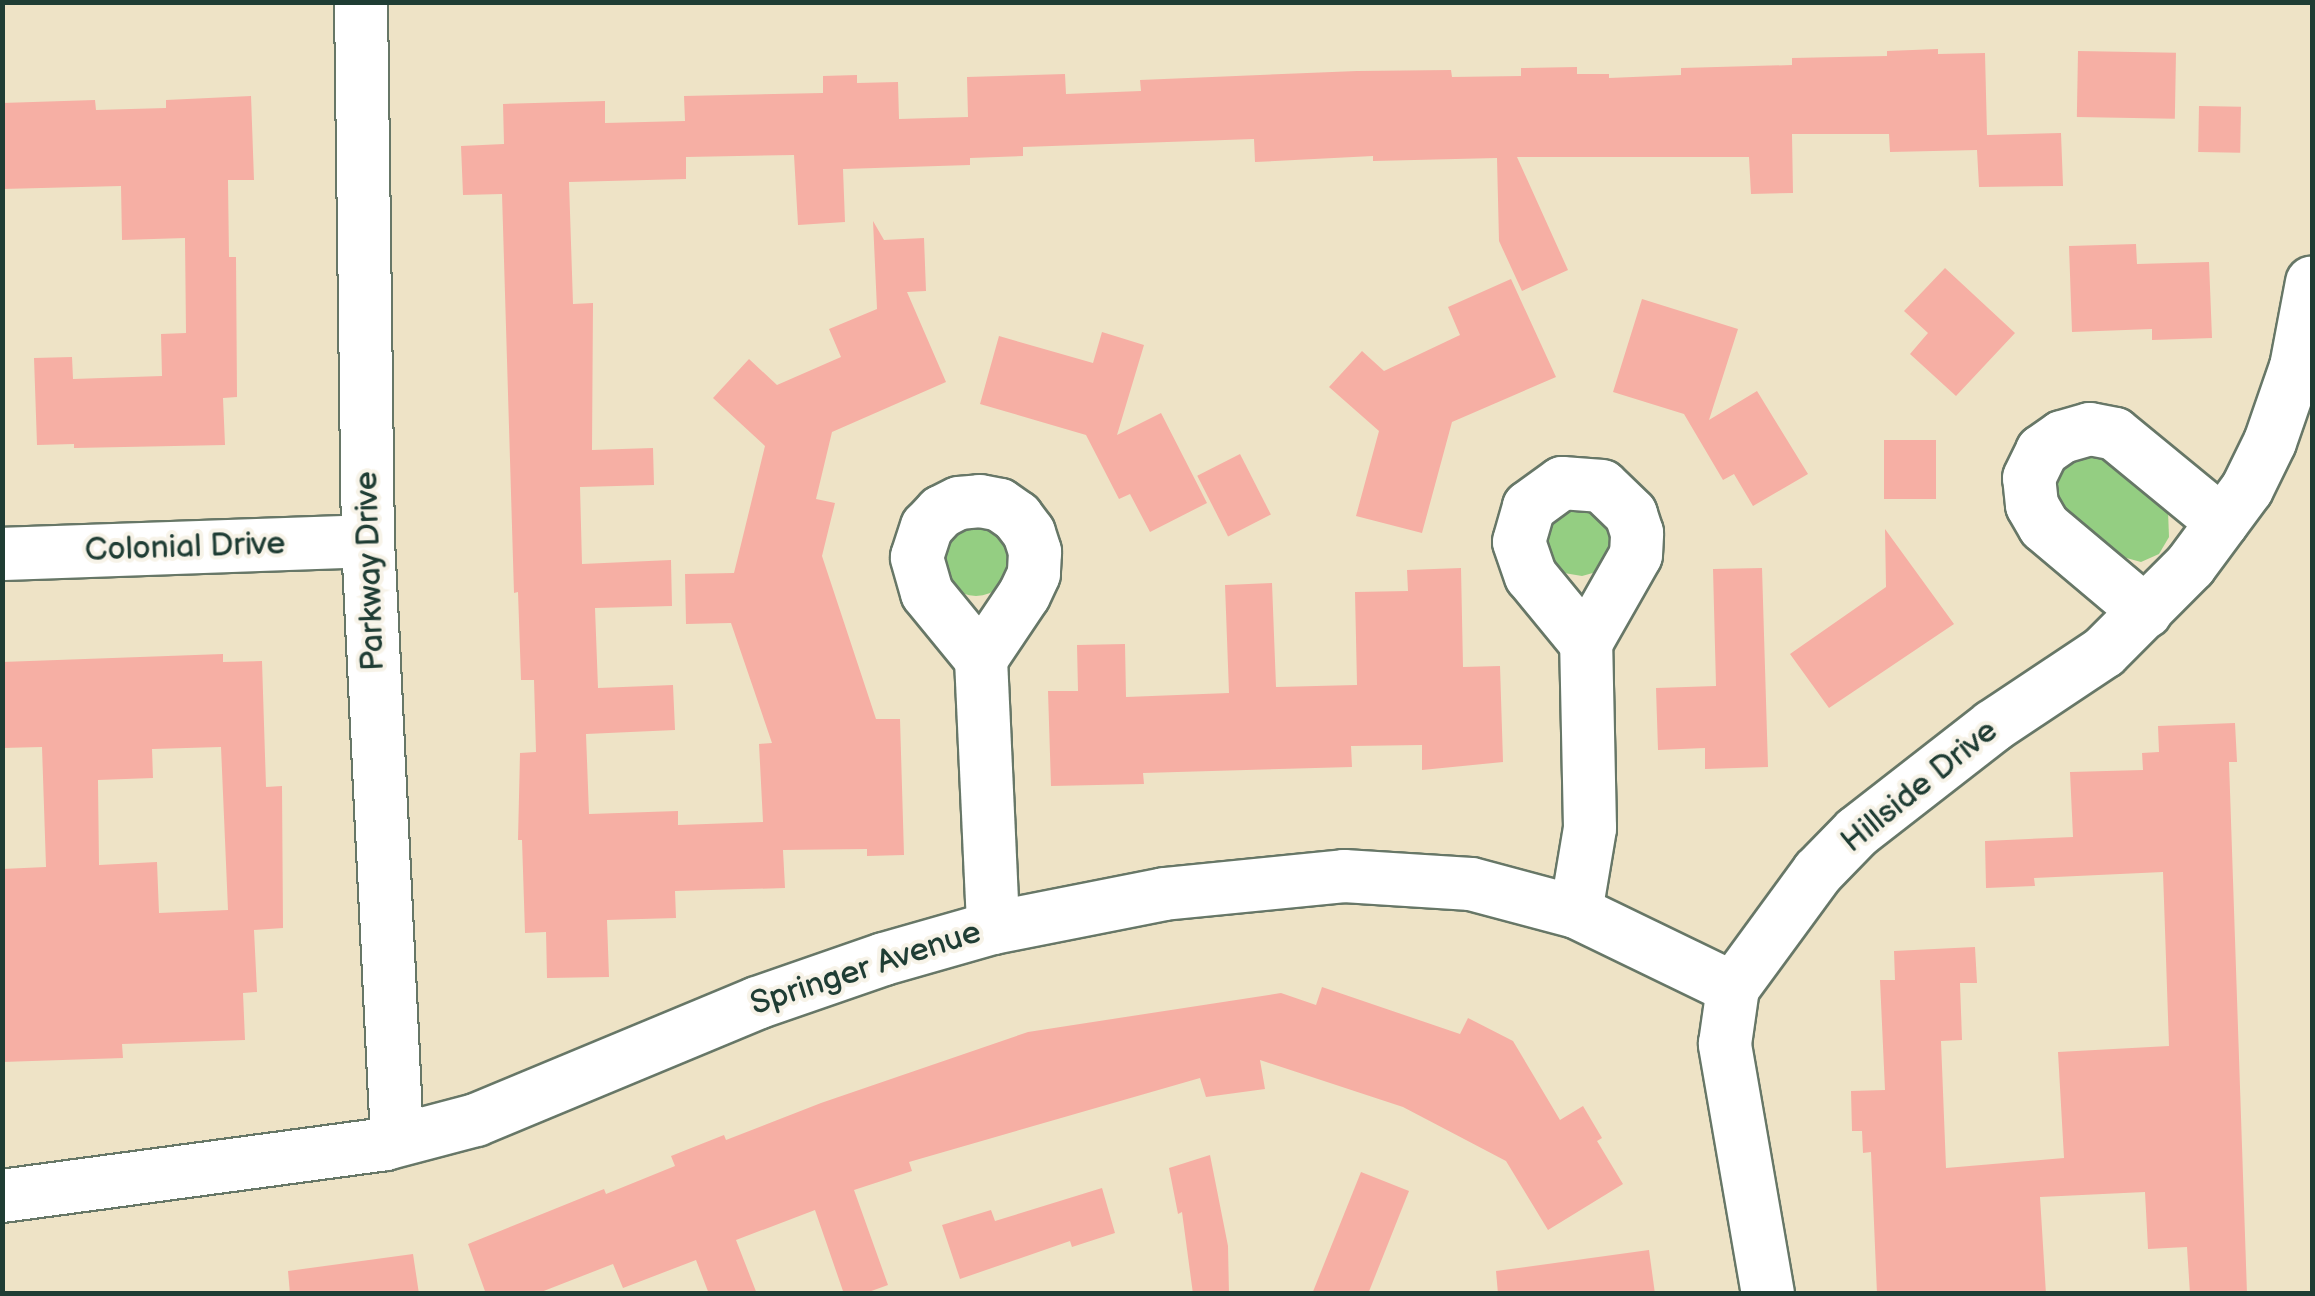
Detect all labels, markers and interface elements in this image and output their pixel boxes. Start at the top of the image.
street label: Parkway Drive [348,469,394,673]
street label: Colonial Drive [84,525,286,571]
street label: Hillside Drive [1834,712,2006,862]
street label: Springer Avenue [746,914,986,1024]

